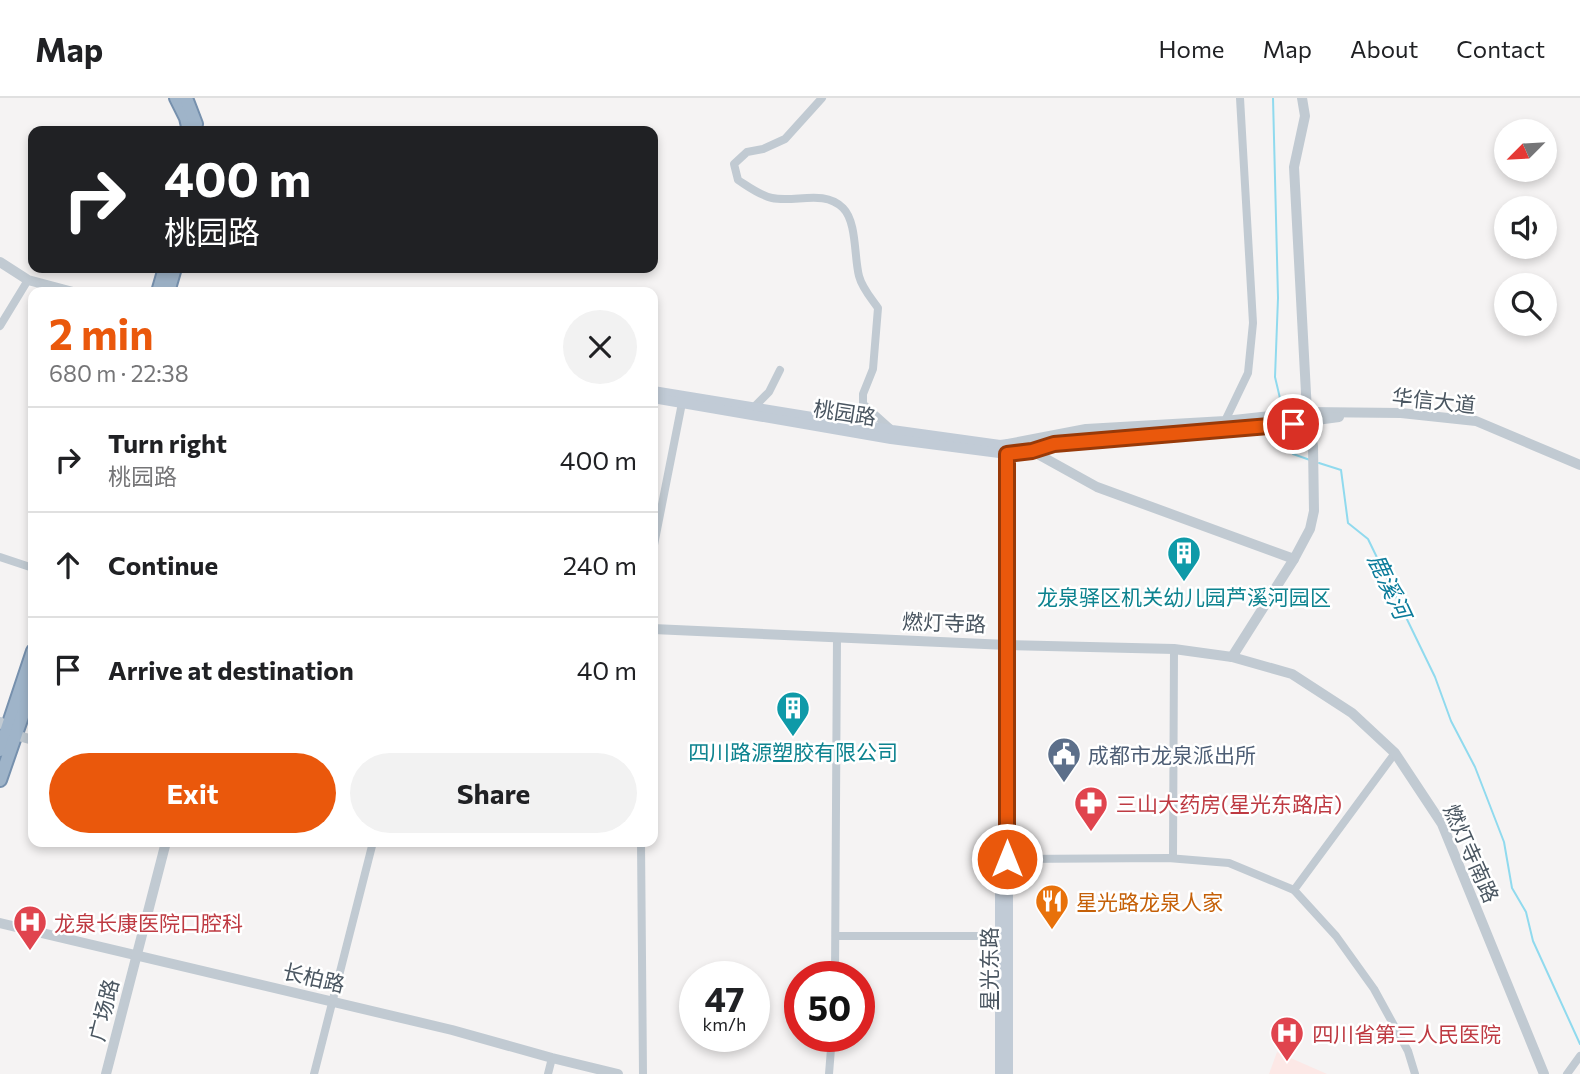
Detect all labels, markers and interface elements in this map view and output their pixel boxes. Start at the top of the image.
text: Map [35,28,103,69]
text: Home [1159,34,1225,63]
text: Map [1263,34,1312,63]
text: About [1350,34,1418,63]
text: Contact [1456,34,1545,63]
north arrow [1494,119,1558,182]
map controls [1494,119,1557,336]
text: 400 m [164,147,311,207]
icon: right [49,154,140,245]
button: sound [1494,196,1557,259]
text: 桃园路 [164,211,260,251]
button: search [1494,273,1557,336]
text: 2 min [49,307,154,359]
button: close [563,310,637,384]
text: 680 m · 22:38 [49,359,189,387]
street label: 华信大道 [1391,383,1477,417]
pin [1263,394,1323,454]
street label: 桃园路 [812,395,878,429]
icon: arrive [1274,405,1312,443]
text: Turn right [108,427,227,458]
icon: right [49,441,87,479]
text: 400 m [560,444,637,475]
text: 桃园路 [108,462,177,490]
building icon: 龙泉驿区机关幼儿园芦溪河园区 [1165,534,1203,583]
icon: ahead [49,546,87,584]
text: Continue [108,549,218,580]
text: 240 m [563,549,637,580]
water label: 鹿溪河 [1363,549,1419,627]
place label: 龙泉驿区机关幼儿园芦溪河园区 [1037,584,1331,609]
street label: 燃灯寺路 [902,608,986,636]
icon: arrive [49,651,87,689]
text: Arrive at destination [108,654,354,685]
text: 40 m [577,654,637,685]
building icon: 四川路源塑胶有限公司 [774,689,812,738]
public building icon: 成都市龙泉派出所 [1045,735,1083,784]
place label: 四川路源塑胶有限公司 [688,739,898,764]
place label: 成都市龙泉派出所 [1088,742,1256,767]
button: Exit [49,753,336,833]
button: Share [350,753,637,833]
pharmacy icon: 三山大药房(星光东路店) [1072,784,1110,833]
place label: 三山大药房(星光东路店) [1116,791,1342,816]
street label: 燃灯寺南路 [1439,800,1505,906]
position arrow [970,822,1044,896]
restaurant icon: 星光路龙泉人家 [1033,882,1071,931]
place label: 星光路龙泉人家 [1076,889,1223,914]
hospital icon: 龙泉长康医院口腔科 [11,903,49,952]
place label: 龙泉长康医院口腔科 [54,910,243,935]
street label: 星光东路 [976,927,1001,1011]
street label: 长柏路 [280,958,348,996]
speed limit sign: 50 [784,961,875,1052]
street label: 广场路 [83,976,123,1044]
text: 47 [704,976,745,1019]
text: km/h [703,1013,746,1035]
hospital icon: 四川省第三人民医院 [1268,1014,1306,1063]
place label: 四川省第三人民医院 [1312,1021,1501,1046]

